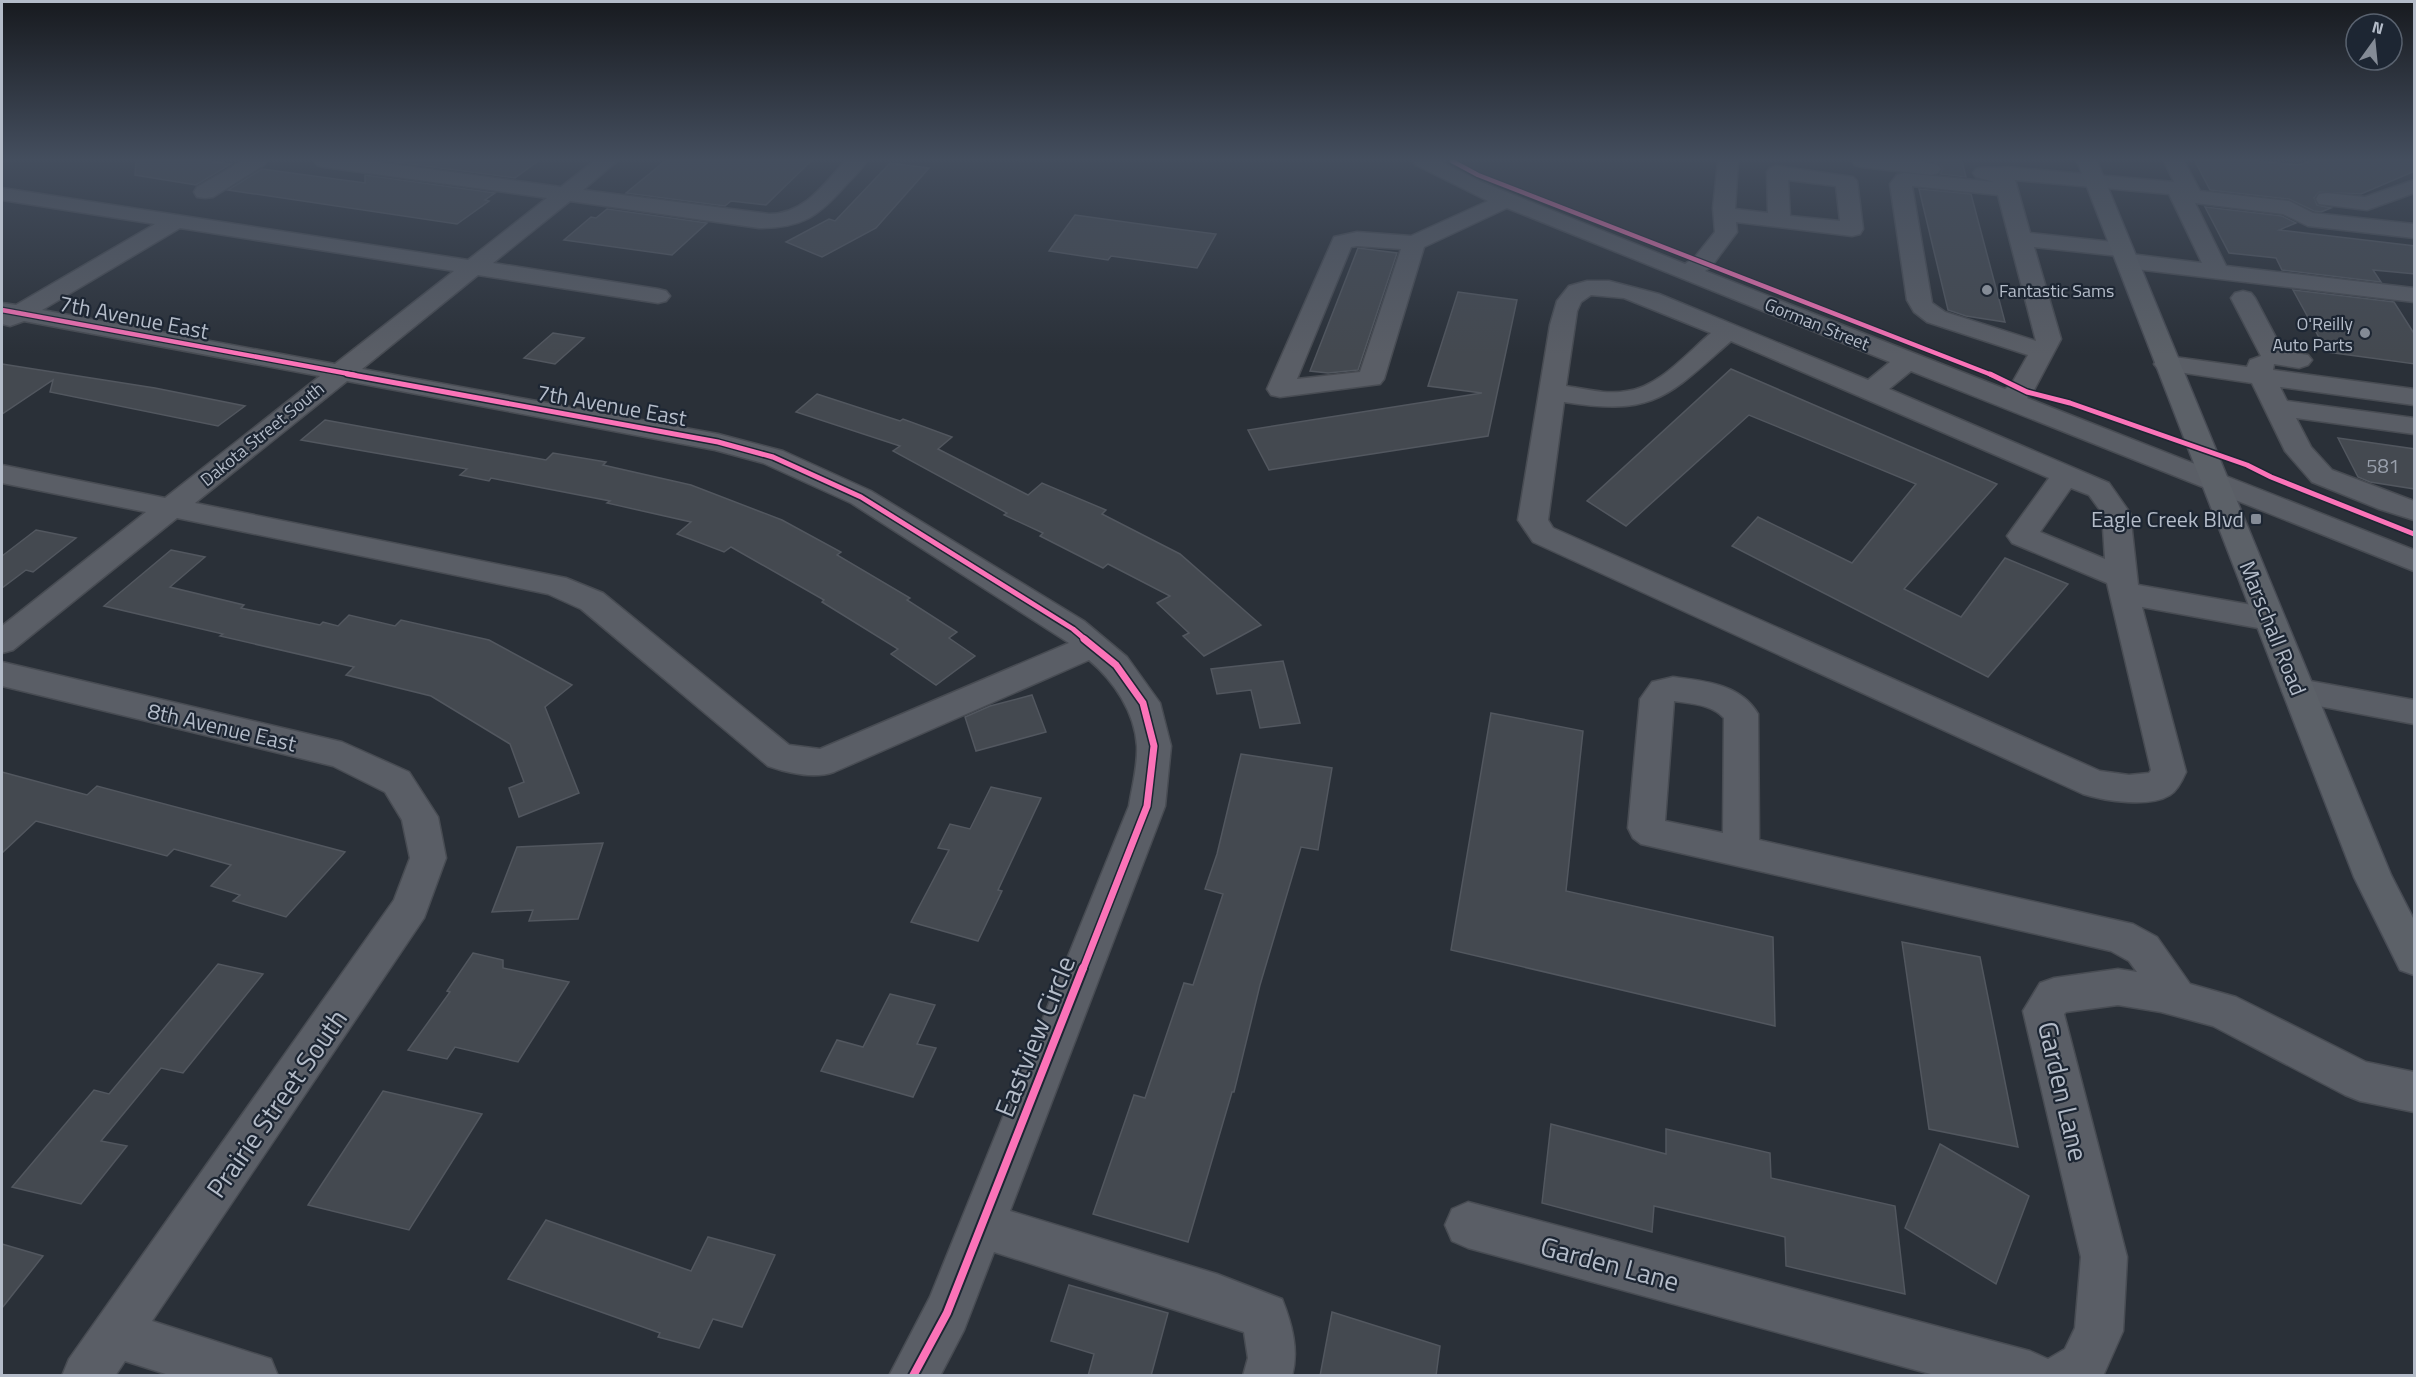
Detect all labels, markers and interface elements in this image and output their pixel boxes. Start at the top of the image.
north arrow [2344,12,2404,72]
text: N [2369,14,2386,41]
place label: Fantastic Sams [1999,277,2114,304]
marker: Fantastic Sams [1980,283,1994,297]
street label: 7th Avenue East [56,286,212,348]
street label: Gorman Street [1761,291,1874,358]
place label: O'Reilly Auto Parts [2272,310,2353,358]
marker: O'Reilly Auto Parts [2358,326,2372,340]
street label: Dakota Street South [194,375,330,493]
street label: 7th Avenue East [534,375,690,435]
house number: 581 [2366,450,2400,481]
place label: Eagle Creek Blvd [2091,502,2244,536]
marker: Eagle Creek Blvd [2249,512,2263,526]
street label: Marschall Road [2231,556,2315,700]
street label: 8th Avenue East [144,693,300,761]
street label: Eastview Circle [983,949,1085,1123]
street label: Prairie Street South [195,1000,357,1206]
street label: Garden Lane [2028,1017,2100,1165]
street label: Garden Lane [1536,1225,1684,1301]

